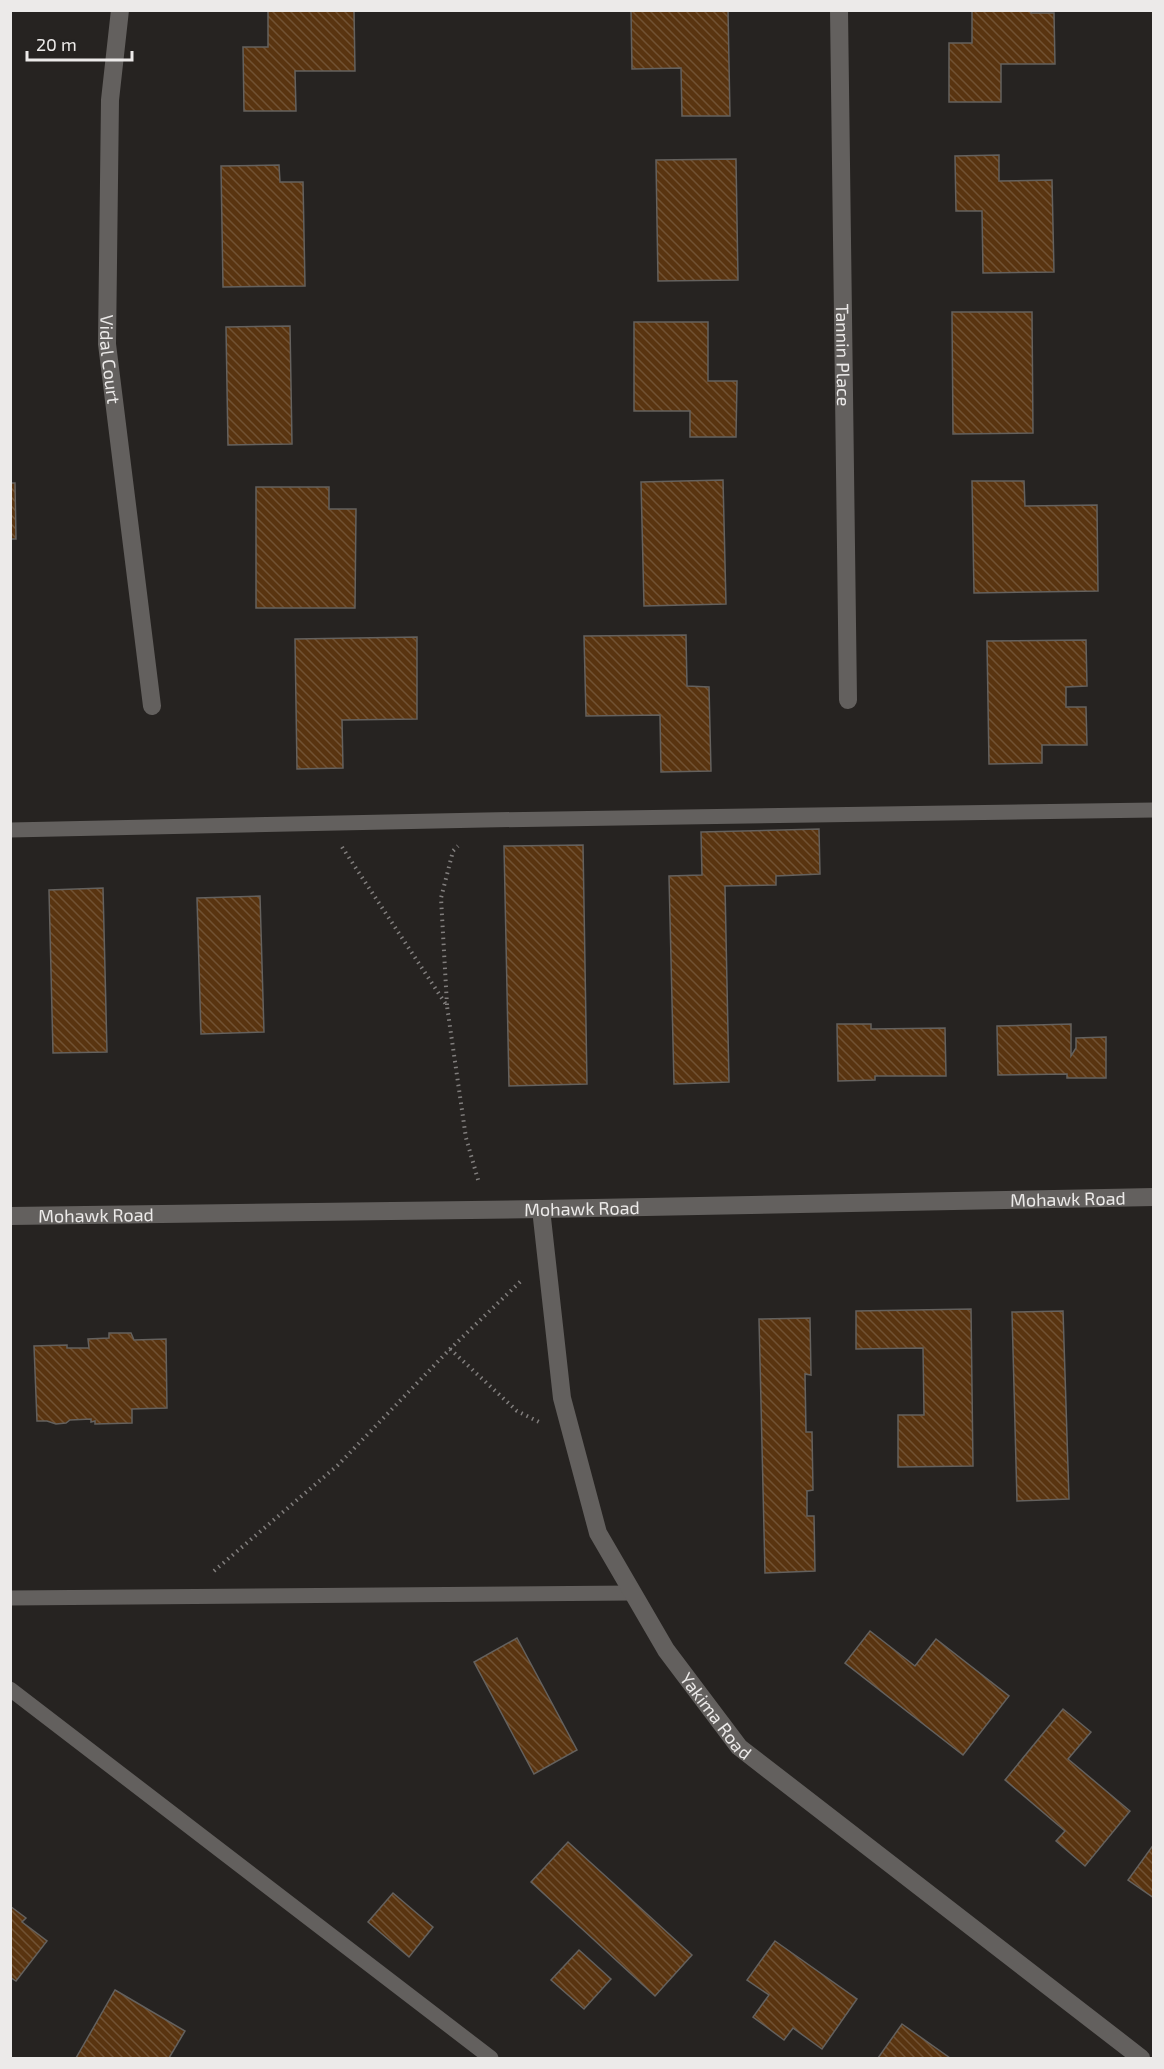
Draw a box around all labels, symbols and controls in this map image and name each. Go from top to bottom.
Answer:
scale bar [27,24,132,62]
text: 20 m [36,33,77,55]
street label: Tannin Place [832,303,855,407]
street label: Vidal Court [96,315,125,405]
street label: Mohawk Road [1010,1187,1126,1211]
street label: Mohawk Road [524,1196,640,1220]
street label: Mohawk Road [38,1203,154,1227]
street label: Yakima Road [676,1668,756,1764]

